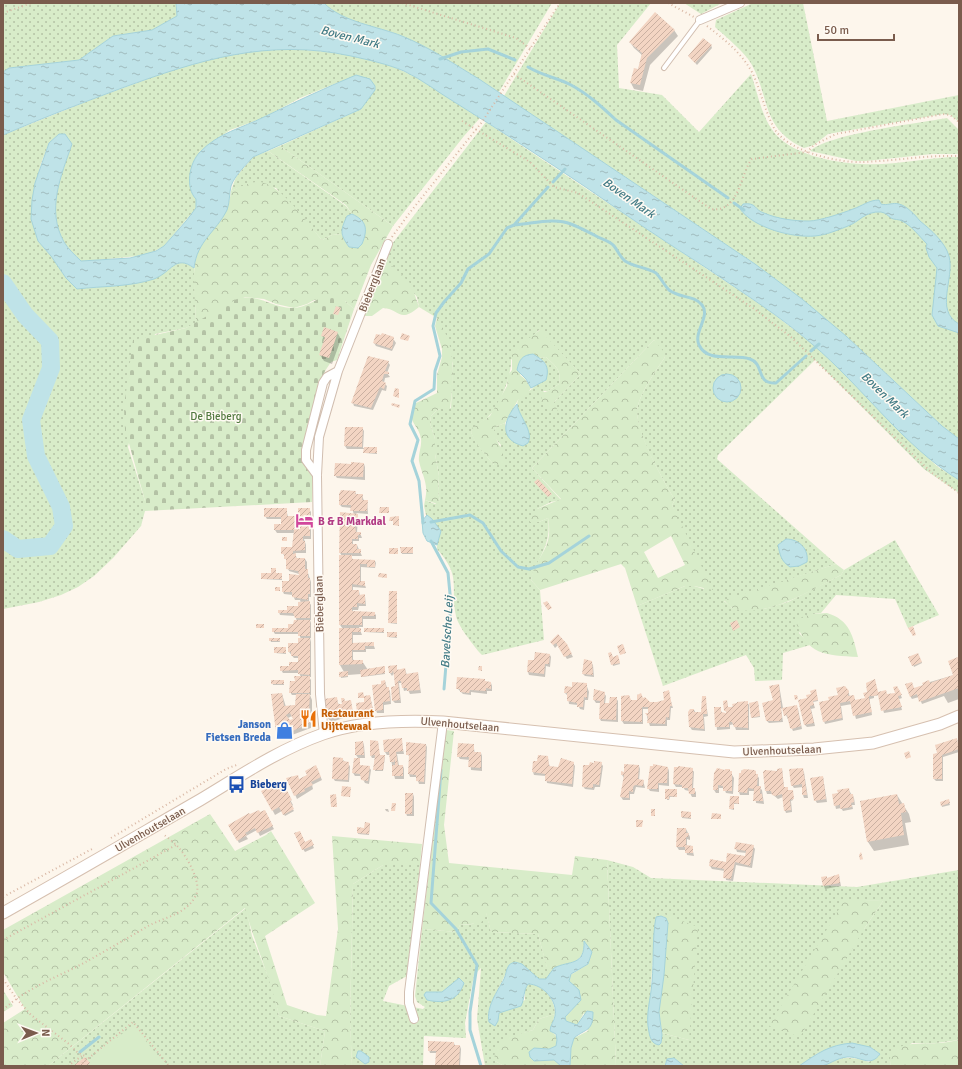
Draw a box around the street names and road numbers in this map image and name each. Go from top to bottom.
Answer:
street label: Bieberglaan [356,256,389,314]
street label: Bieberglaan [313,576,326,632]
street label: Ulvenhoutselaan [420,715,500,734]
street label: Ulvenhoutselaan [742,743,822,758]
street label: Ulvenhoutselaan [113,804,188,855]

